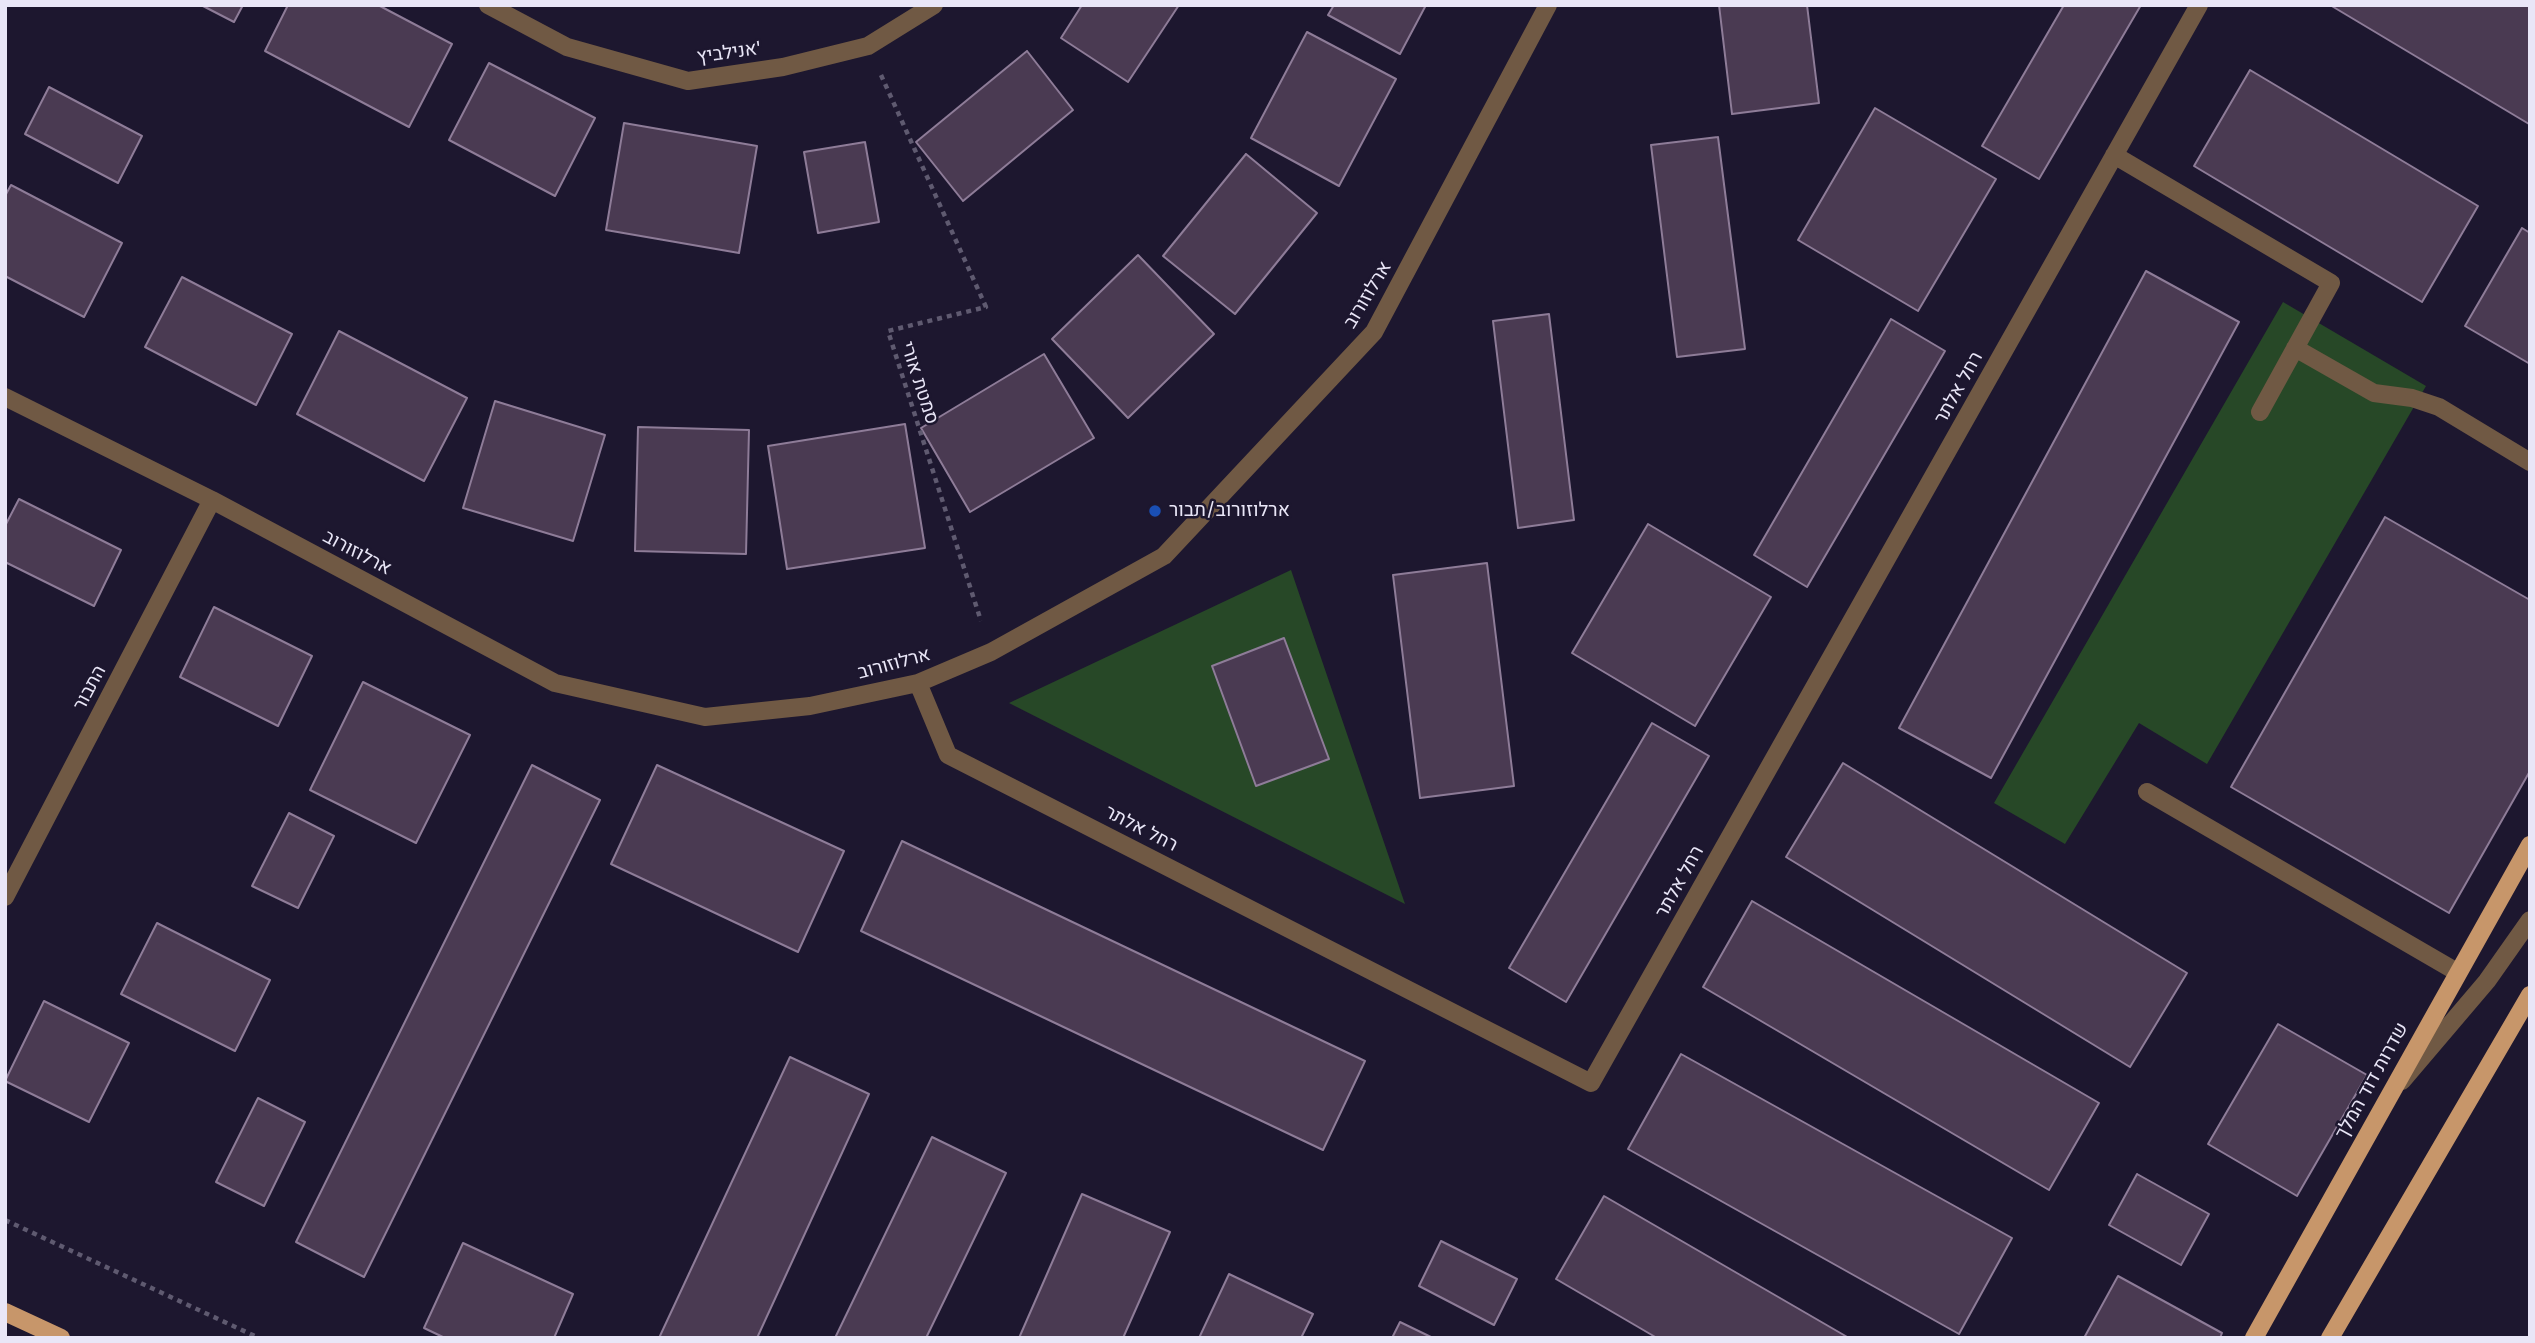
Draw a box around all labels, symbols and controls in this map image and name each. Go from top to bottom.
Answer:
street label: אנילביץ' [695,37,763,69]
street label: ארלוזורוב [1339,257,1397,333]
street label: סמטת אורי [895,339,943,427]
street label: רחל אלתר [1930,348,1988,428]
place label: ארלוזורוב/תבור [1169,500,1290,522]
marker: ארלוזורוב/תבור [1147,503,1163,519]
street label: ארלוזורוב [319,526,395,580]
street label: ארלוזורוב [855,643,933,685]
street label: התבור [69,661,111,715]
street label: רחל אלתר [1101,801,1181,857]
street label: רחל אלתר [1651,842,1709,922]
street label: שדרות דוד המלך [2331,1019,2413,1143]

